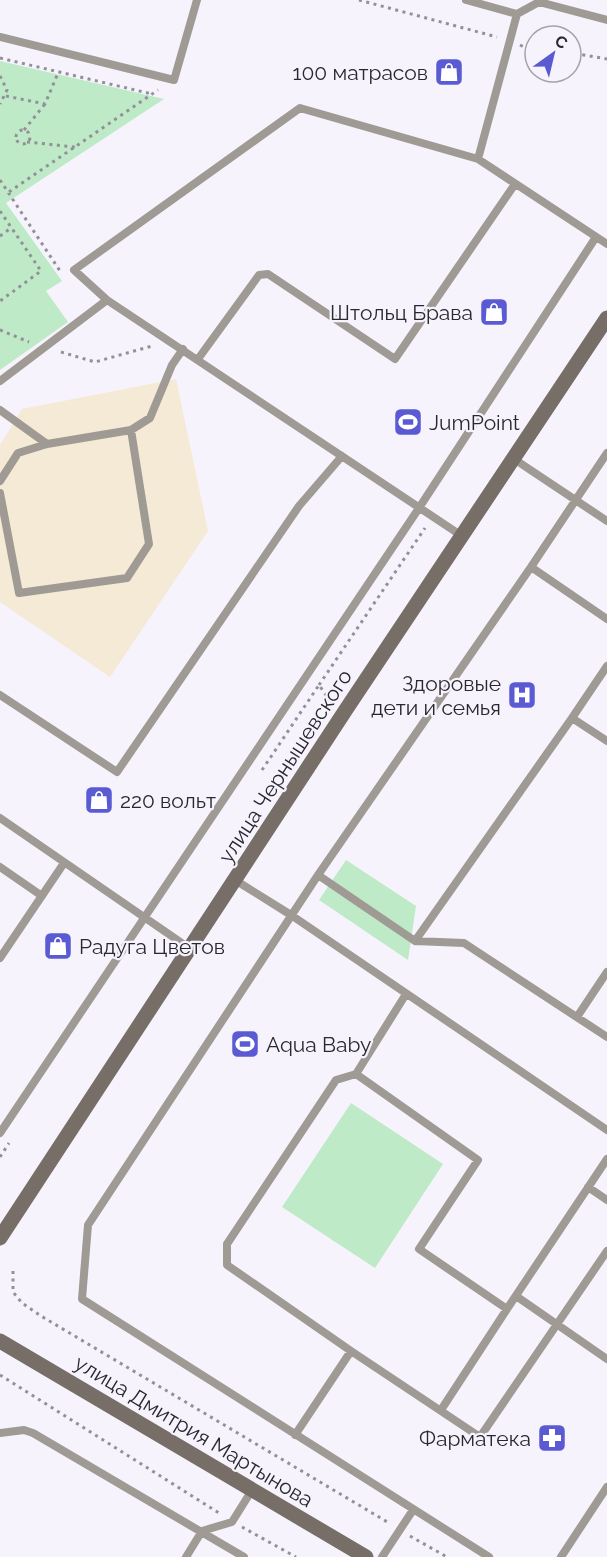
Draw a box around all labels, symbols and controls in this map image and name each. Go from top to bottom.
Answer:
north arrow [523,24,583,84]
text: С [551,31,571,53]
shop icon: 100 матрасов [433,56,465,88]
place label: 100 матрасов [292,60,428,85]
shop icon: Штольц Брава [478,296,510,328]
place label: Штольц Брава [330,300,473,325]
sports icon: JumPoint [392,406,424,438]
place label: JumPoint [429,410,520,435]
street label: улица Чернышевского [213,665,357,867]
place label: Здоровые дети и семья [371,671,501,720]
hospital icon: Здоровые дети и семья [506,679,538,711]
shop icon: 220 вольт [83,784,115,816]
place label: 220 вольт [120,788,216,813]
shop icon: Радуга Цветов [42,930,74,962]
place label: Радуга Цветов [79,934,225,959]
sports icon: Aqua Baby [229,1028,261,1060]
place label: Aqua Baby [266,1032,372,1057]
street label: улица Дмитрия Мартынова [70,1350,318,1512]
pharmacy icon: Фарматека [536,1422,568,1454]
place label: Фарматека [419,1426,531,1451]

